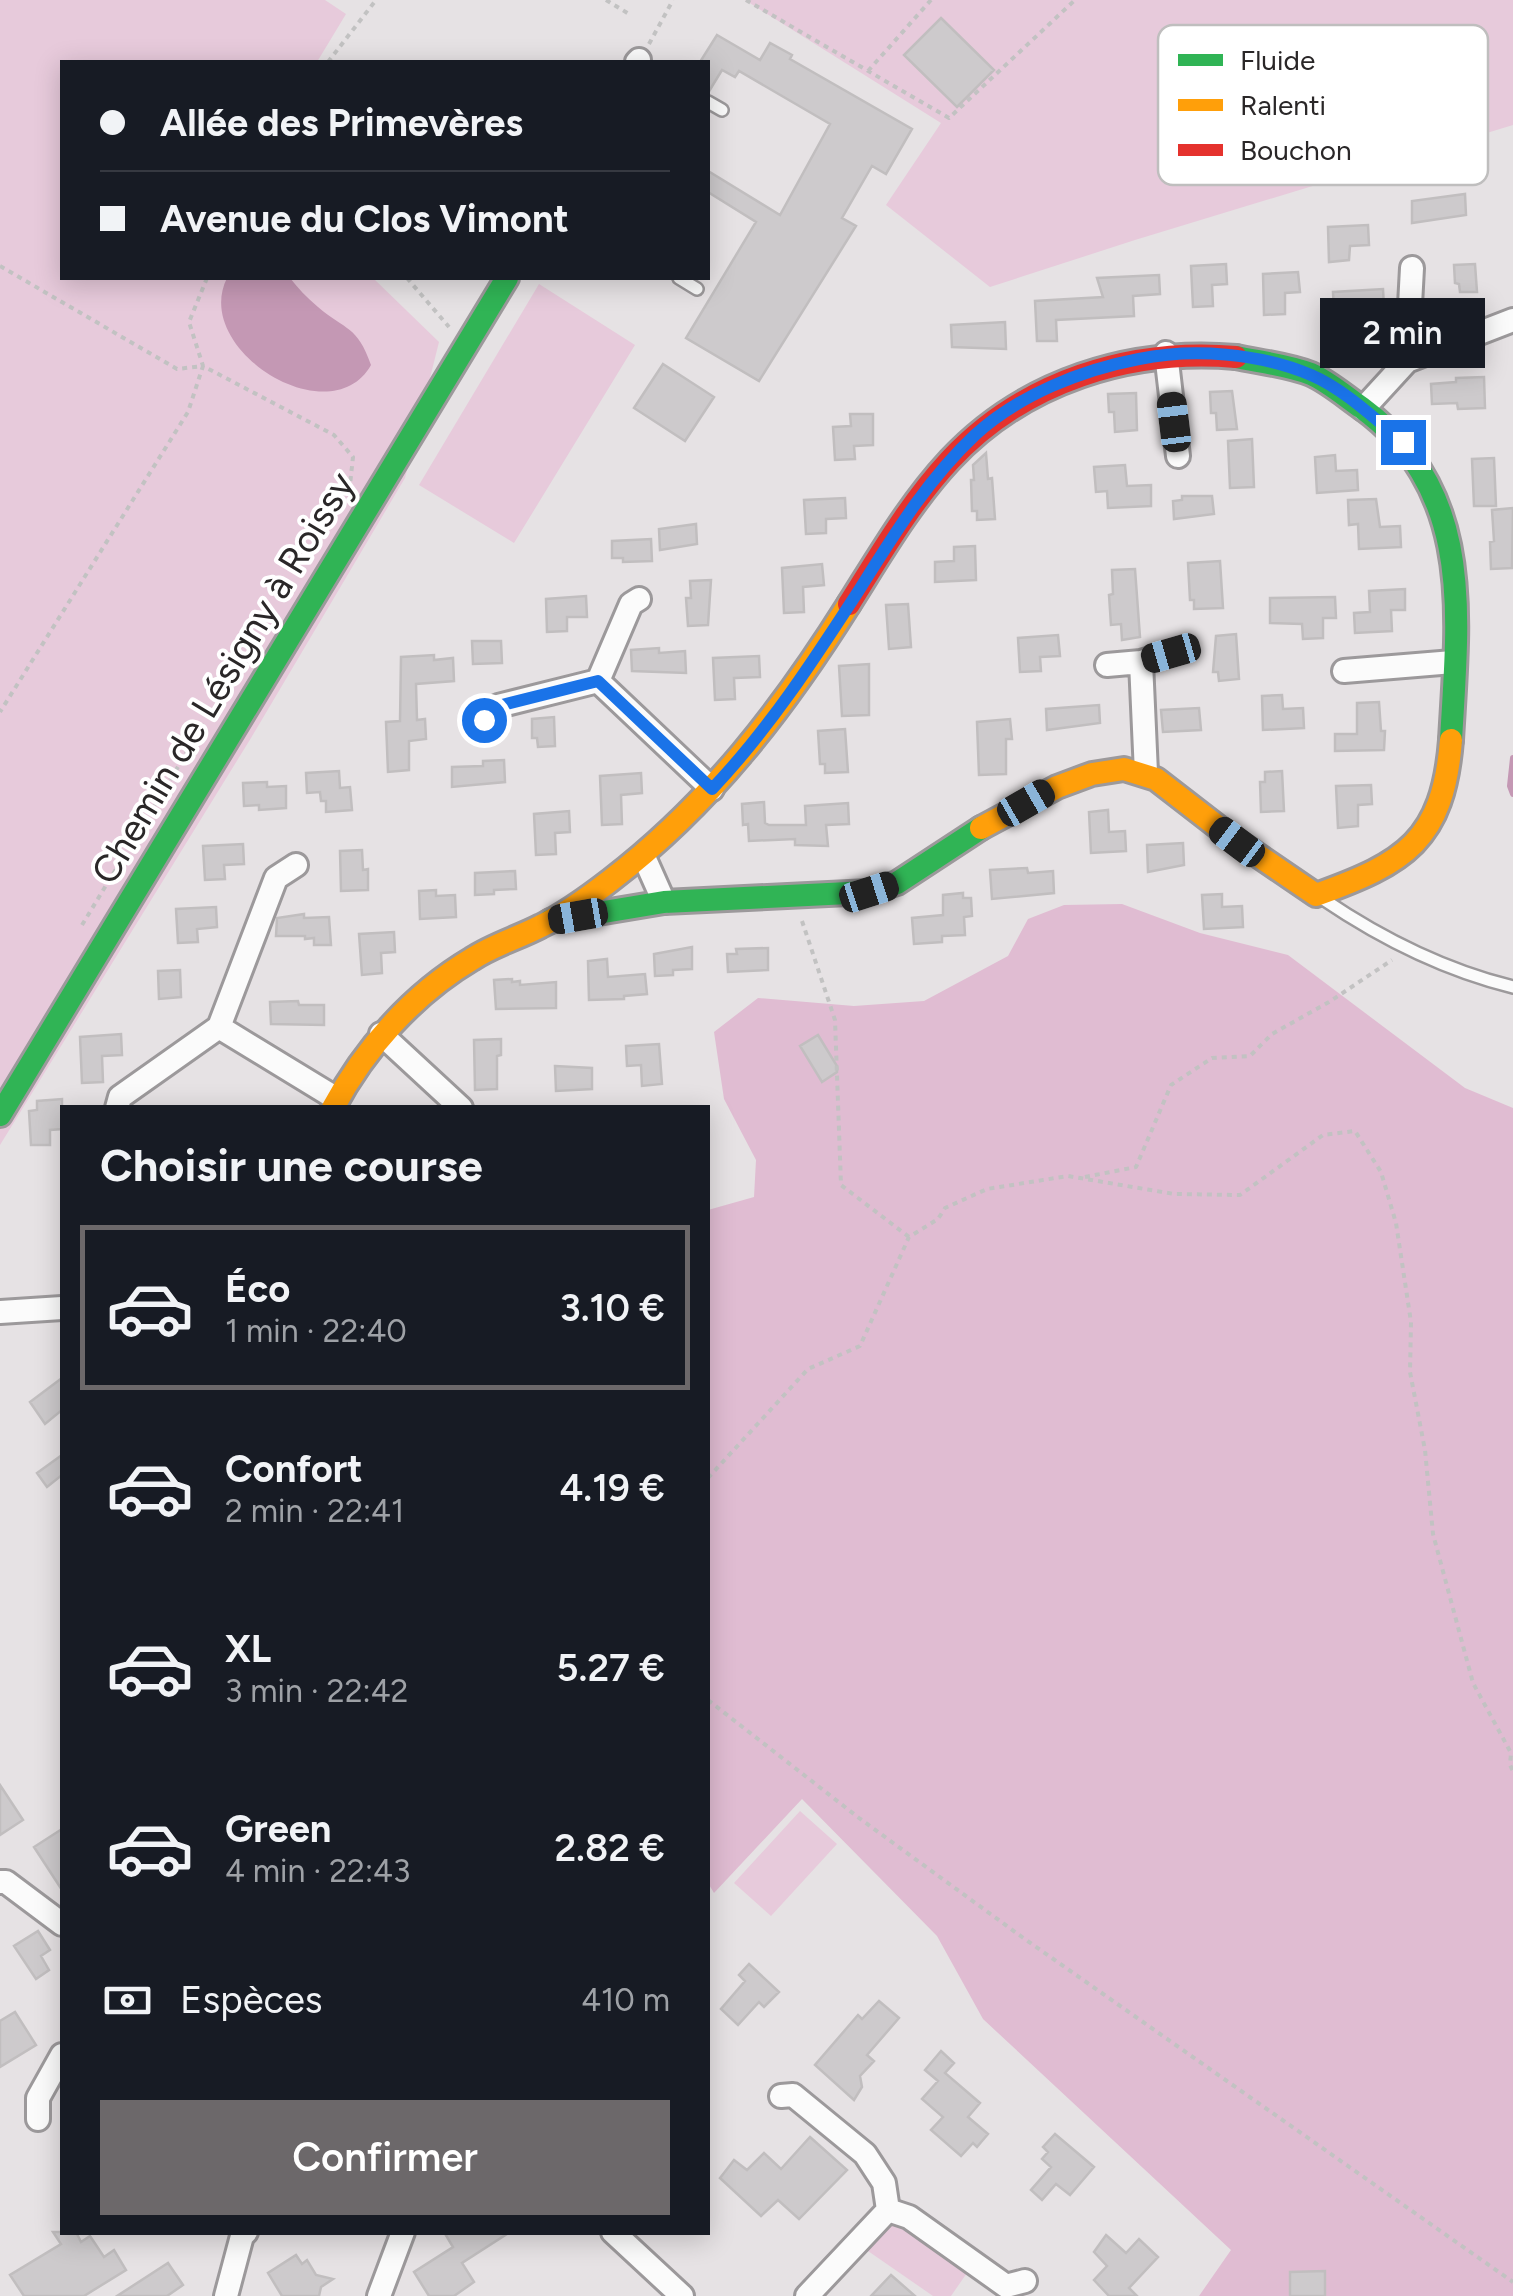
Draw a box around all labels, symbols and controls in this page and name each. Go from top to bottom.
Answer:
legend [1158,25,1488,185]
text: Fluide [1240,43,1315,77]
text: Ralenti [1240,88,1326,122]
text: Allée des Primevères [160,100,523,146]
text: Bouchon [1240,133,1352,167]
text: Avenue du Clos Vimont [160,196,569,242]
callout: 2 min [1320,297,1486,367]
text: 2 min [1363,314,1442,352]
car [1155,390,1193,454]
route end [1381,420,1426,465]
street label: Chemin de Lésigny à Roissy [82,464,364,892]
car [1138,630,1204,676]
route start [462,698,507,743]
car [993,775,1059,831]
car [1204,812,1270,872]
car [836,868,902,916]
car [546,896,610,936]
text: Choisir une course [100,1138,483,1192]
icon: car [105,1263,195,1353]
text: Éco [225,1266,290,1312]
text: 3.10 € [560,1285,665,1331]
text: 1 min · 22:40 [225,1312,407,1350]
icon: car [105,1443,195,1533]
text: Confort [225,1446,362,1492]
text: 4.19 € [560,1465,665,1511]
text: 2 min · 22:41 [225,1492,404,1530]
icon: car [105,1623,195,1713]
text: XL [225,1626,271,1672]
text: 5.27 € [557,1645,665,1691]
text: 3 min · 22:42 [225,1672,408,1710]
icon: car [105,1803,195,1893]
text: Green [225,1806,331,1852]
text: 2.82 € [554,1825,665,1871]
text: 4 min · 22:43 [225,1852,410,1890]
icon: cash [100,1973,155,2028]
text: Espèces [180,1977,322,2023]
text: 410 m [581,1981,670,2019]
button: Confirmer [100,2100,670,2215]

